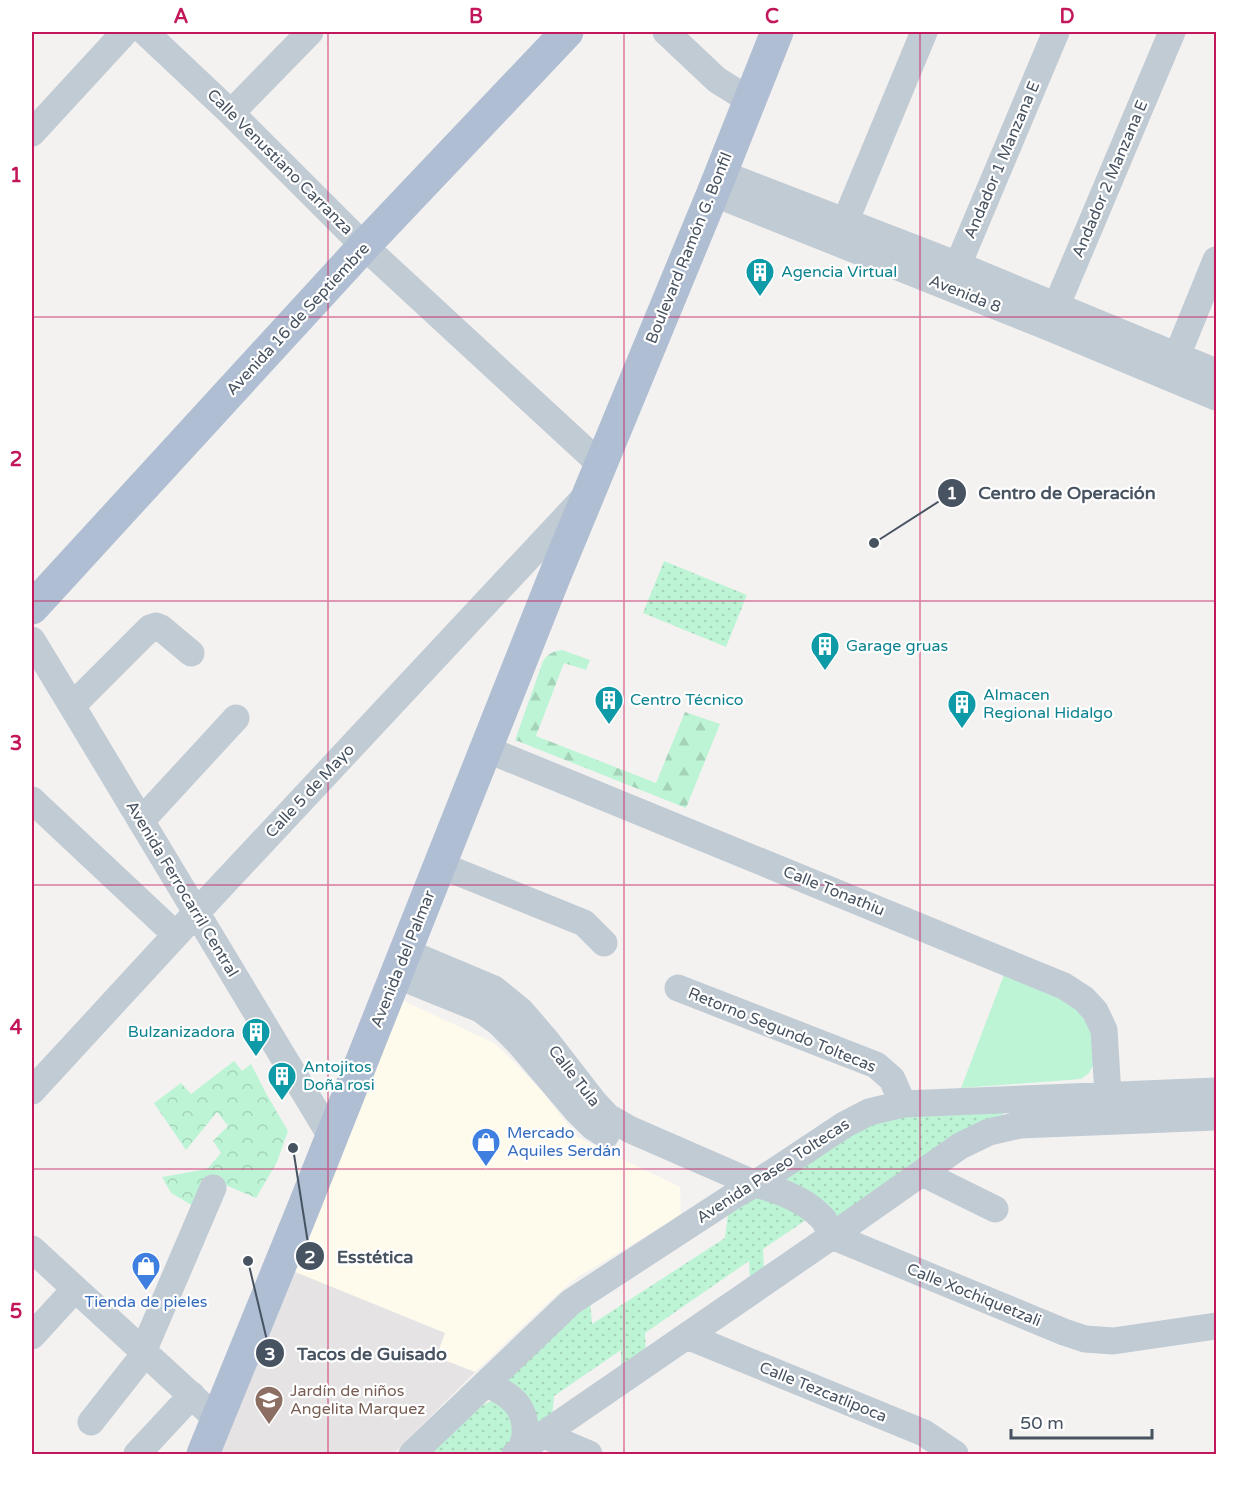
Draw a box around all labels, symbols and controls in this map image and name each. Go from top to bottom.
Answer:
text: A [174,5,189,29]
text: B [469,5,483,29]
text: C [765,5,779,29]
text: D [1059,5,1075,29]
street label: Andador 1 Manzana E [960,78,1044,242]
street label: Calle Venustiano Carranza [203,85,357,239]
street label: Andador 2 Manzana E [1068,97,1152,261]
street label: Boulevard Ramón G. Bonfil [641,149,737,347]
text: 1 [10,164,22,188]
street label: Avenida 16 de Septiembre [222,239,374,399]
building icon: Agencia Virtual [744,256,776,298]
place label: Agencia Virtual [781,262,897,282]
street label: Avenida 8 [926,271,1004,317]
text: 2 [10,448,22,472]
callout: Centro de Operación [937,475,1168,511]
text: 1 [946,482,958,504]
text: Centro de Operación [978,482,1156,504]
building icon: Garage gruas [809,630,841,672]
place label: Garage gruas [846,636,948,656]
building icon: Centro Técnico [593,684,625,726]
place label: Almacen Regional Hidalgo [983,685,1113,723]
building icon: Almacen Regional Hidalgo [946,688,978,730]
place label: Centro Técnico [630,690,744,710]
text: 3 [10,732,22,756]
street label: Calle 5 de Mayo [261,740,359,842]
street label: Avenida Ferrocarril Central [121,797,243,981]
street label: Calle Tonathiu [780,862,888,920]
street label: Avenida del Palmar [366,887,440,1031]
street label: Retorno Segundo Toltecas [685,983,879,1077]
text: 4 [10,1016,23,1040]
building icon: Bulzanizadora [240,1016,272,1058]
place label: Bulzanizadora [128,1022,235,1042]
street label: Calle Tula [544,1041,604,1111]
place label: Antojitos Doña rosi [303,1057,375,1095]
building icon: Antojitos Doña rosi [266,1060,298,1102]
street label: Avenida Paseo Toltecas [693,1114,853,1228]
place label: Mercado Aquiles Serdán [507,1123,621,1161]
shop icon: Mercado Aquiles Serdán [470,1126,502,1168]
callout: Esstética [295,1238,425,1274]
text: 2 [304,1246,316,1268]
text: Esstética [337,1246,413,1268]
shop icon: Tienda de pieles [130,1250,162,1292]
street label: Calle Xochiquetzali [904,1259,1044,1331]
place label: Tienda de pieles [85,1292,207,1312]
text: 5 [10,1300,22,1324]
callout: Tacos de Guisado [255,1335,458,1371]
text: 3 [264,1343,276,1365]
text: Tacos de Guisado [296,1343,447,1365]
street label: Calle Tezcatlipoca [756,1357,890,1427]
place label: Jardín de niños Angelita Marquez [290,1381,425,1419]
school or university icon: Jardín de niños Angelita Marquez [253,1384,285,1426]
scale bar [1011,1402,1152,1440]
text: 50 m [1020,1412,1064,1434]

